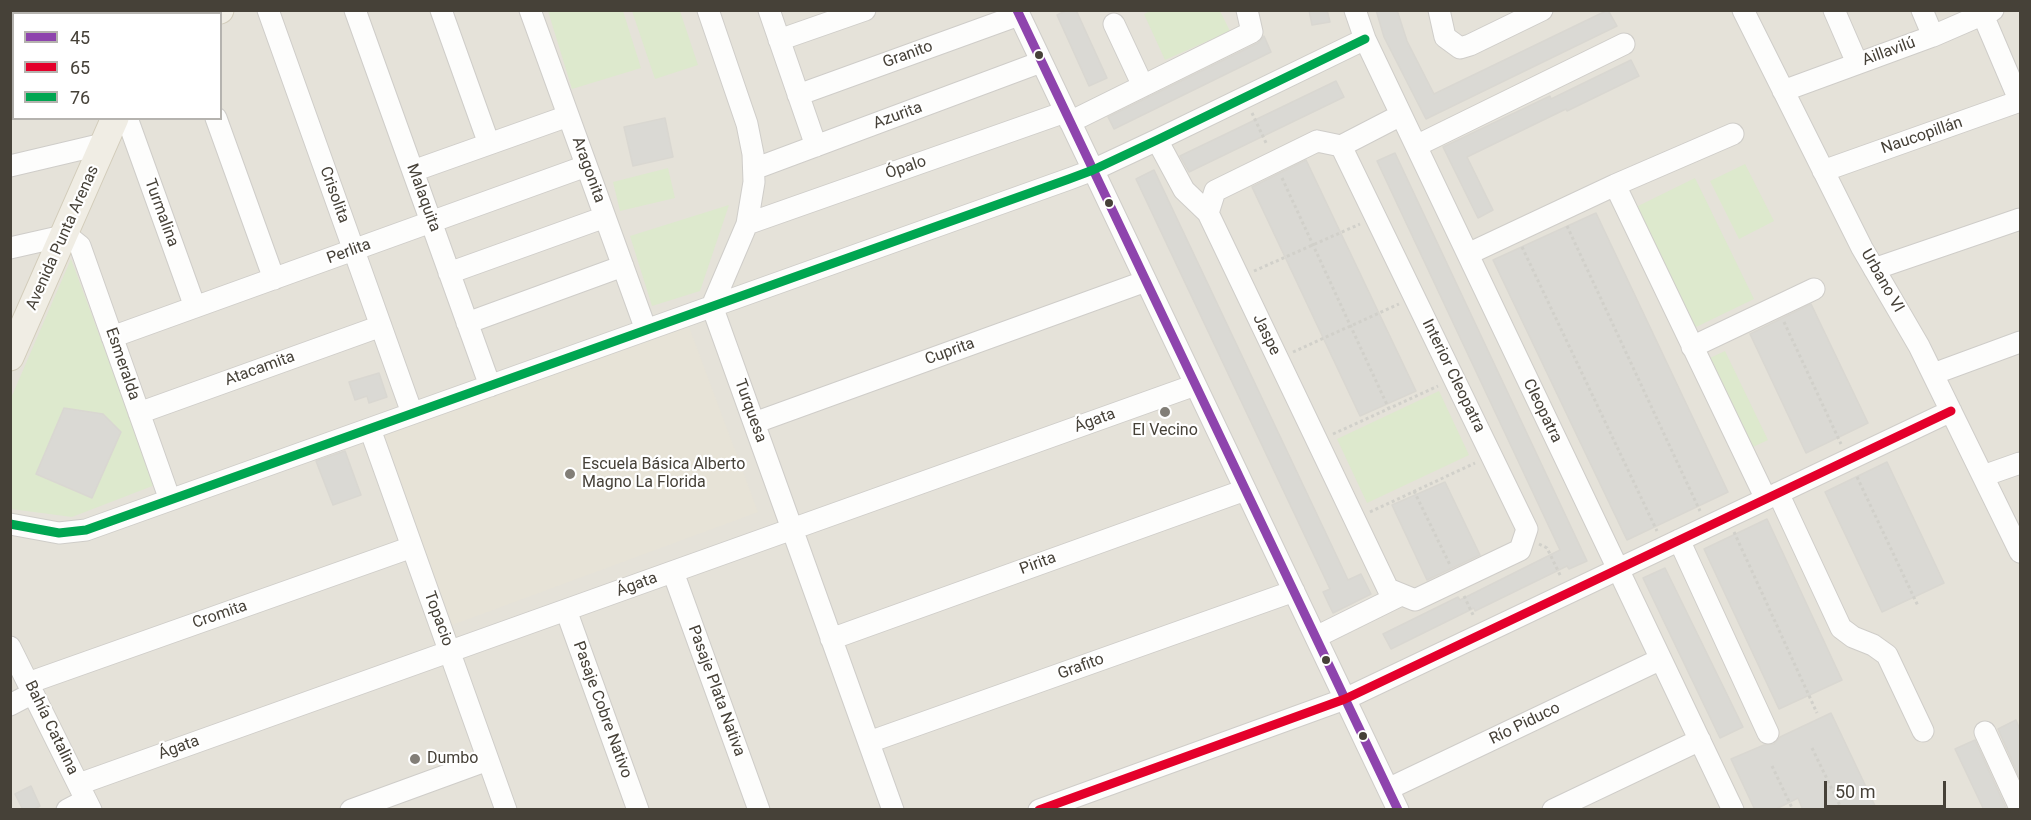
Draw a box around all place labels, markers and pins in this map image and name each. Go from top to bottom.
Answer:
unlabelled marker [1033,49,1045,61]
unlabelled marker [1103,197,1115,209]
marker: El Vecino [1158,405,1172,419]
place label: El Vecino [1132,421,1198,441]
place label: Escuela Básica Alberto Magno La Florida [582,455,745,493]
marker: Escuela Básica Alberto Magno La Florida [563,467,577,481]
unlabelled marker [1320,654,1332,666]
unlabelled marker [1357,730,1369,742]
place label: Dumbo [427,749,478,769]
marker: Dumbo [408,752,422,766]

